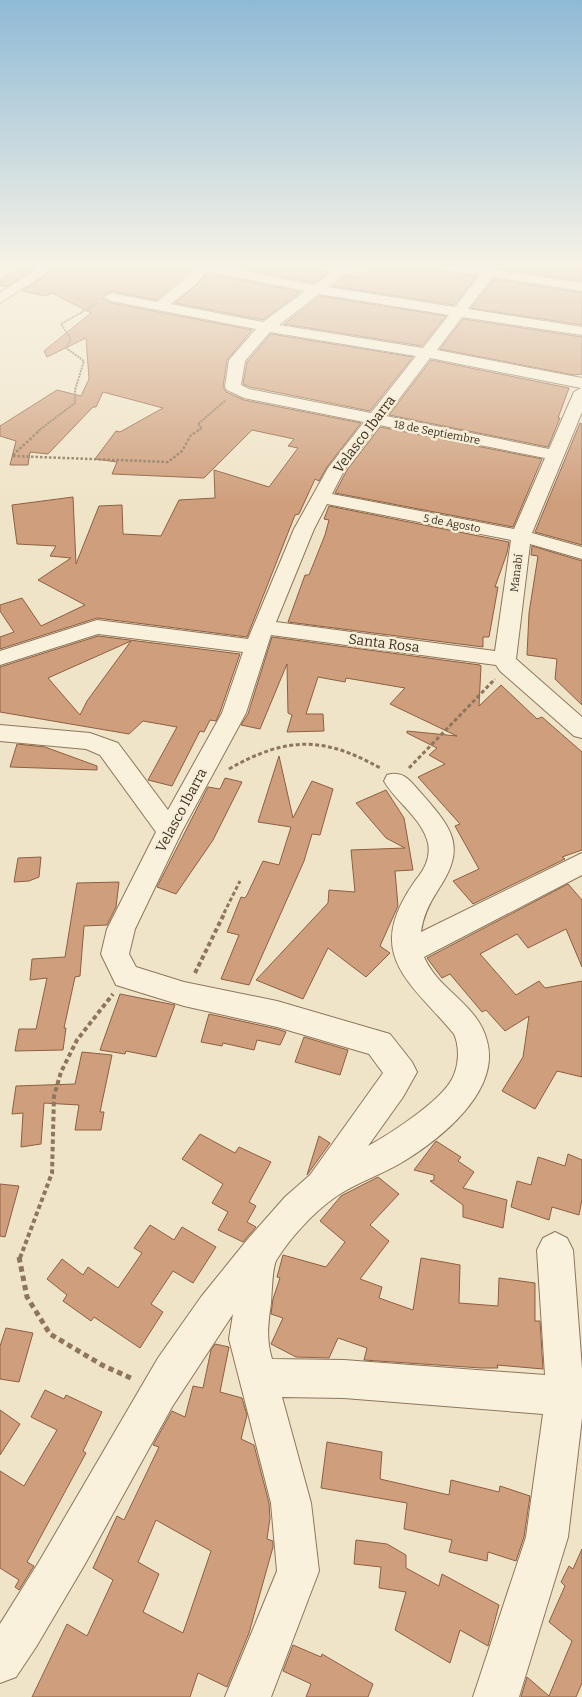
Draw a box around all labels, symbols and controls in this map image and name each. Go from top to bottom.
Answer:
street label: Velasco Ibarra [330,392,399,476]
street label: 18 de Septiembre [393,418,481,447]
street label: 5 de Agosto [422,512,482,535]
street label: Manabí [508,553,525,593]
street label: Santa Rosa [348,631,421,656]
street label: Velasco Ibarra [152,765,211,855]

